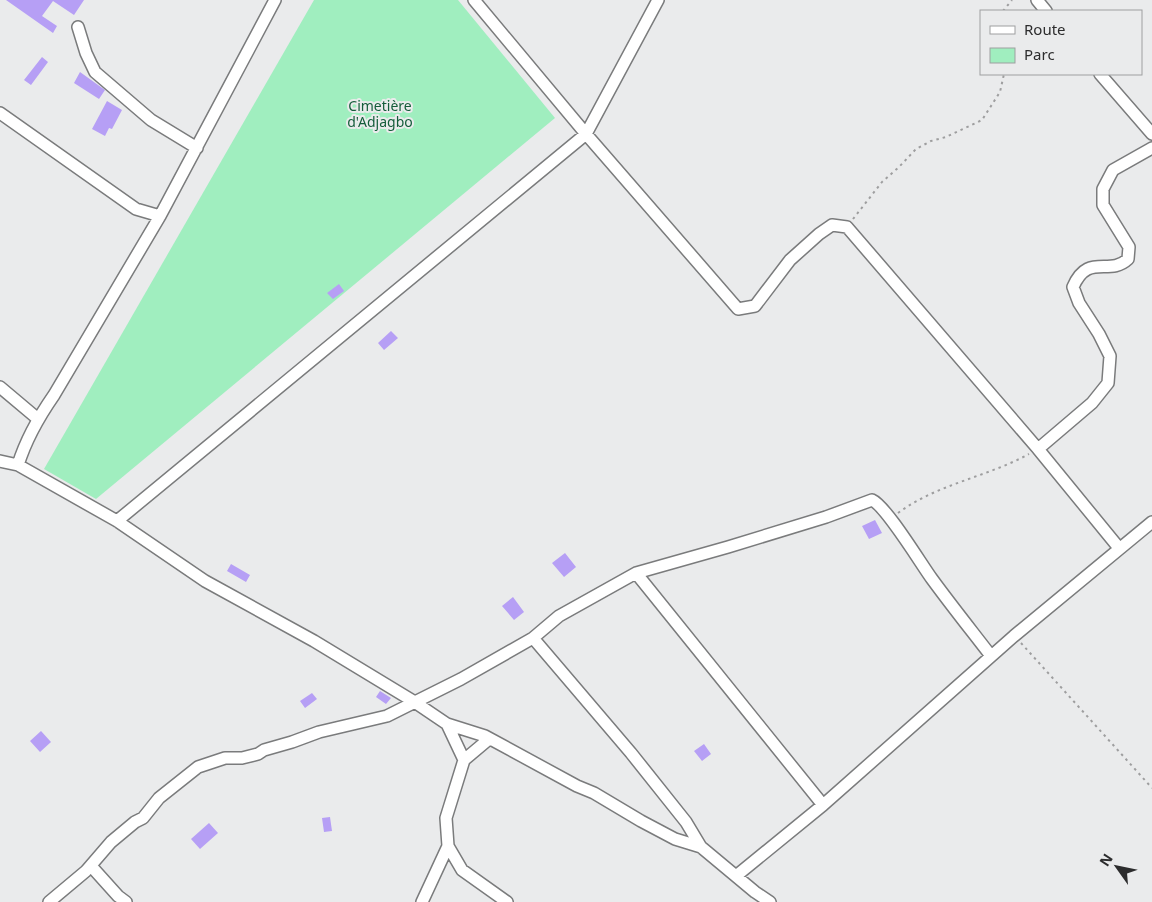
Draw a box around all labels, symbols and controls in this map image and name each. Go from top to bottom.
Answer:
legend [980,10,1142,75]
text: Route [1024,19,1066,39]
text: Parc [1024,44,1055,64]
park label: Cimetière d'Adjagbo [347,96,413,131]
north arrow [1092,842,1142,892]
text: N [1095,850,1117,870]

